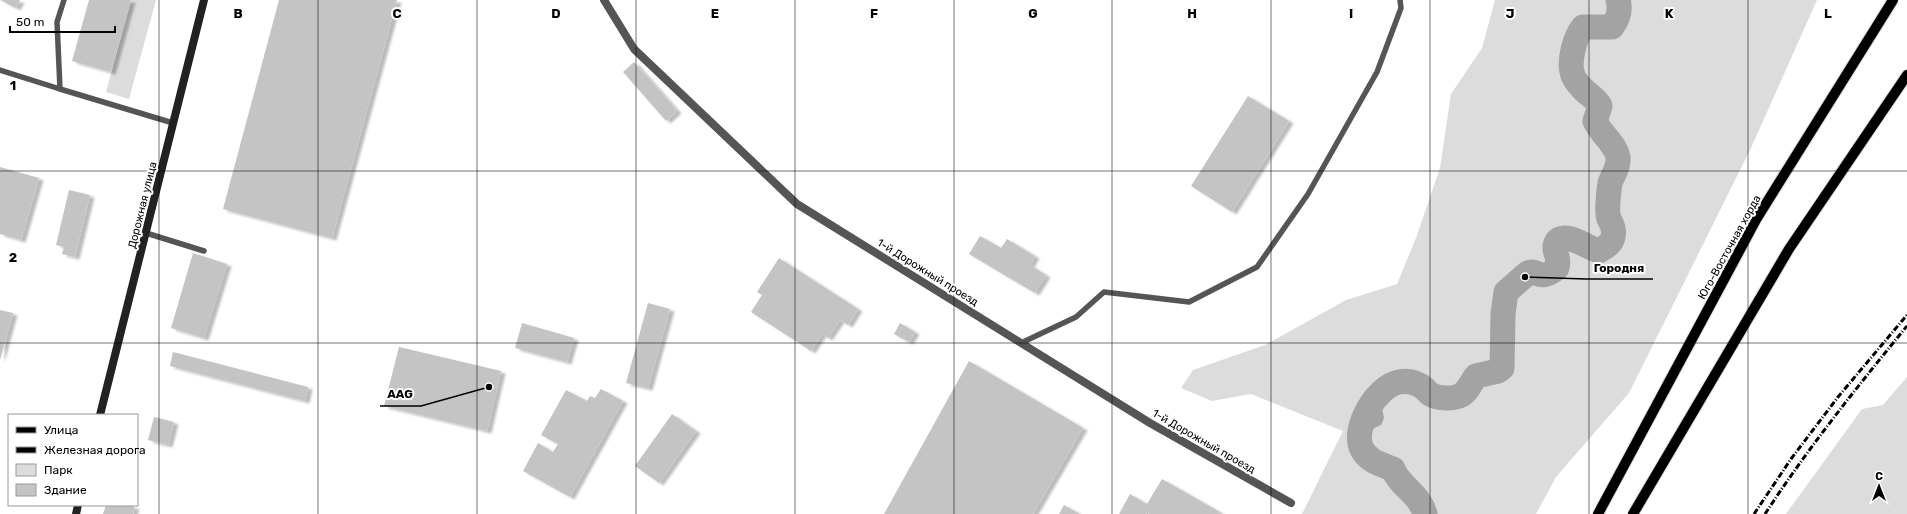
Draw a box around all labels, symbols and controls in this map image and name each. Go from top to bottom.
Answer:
text: B [233,6,243,21]
text: C [392,6,402,21]
text: D [551,6,561,21]
text: E [711,6,719,21]
text: F [870,6,878,21]
text: G [1028,6,1038,21]
text: H [1187,6,1197,21]
text: I [1349,6,1353,21]
text: J [1506,6,1514,21]
text: K [1665,6,1674,21]
text: L [1824,6,1832,21]
scale bar [10,8,115,34]
text: 50 m [16,15,44,29]
text: 1 [10,78,16,93]
street label: Дорожная улица [125,160,160,250]
street label: Юго-Восточная хорда [1695,193,1764,302]
street label: 1-й Дорожный проезд [875,236,981,309]
text: 2 [9,250,17,265]
callout: Городня [1586,255,1653,279]
text: Городня [1594,261,1644,275]
callout: AAG [380,382,421,406]
text: AAG [387,387,413,401]
street label: 1-й Дорожный проезд [1150,407,1258,476]
legend [8,414,138,506]
text: Улица [44,423,78,437]
text: Железная дорога [44,443,146,457]
text: Парк [44,463,73,477]
north arrow [1859,466,1899,506]
text: С [1875,470,1883,483]
text: Здание [44,483,87,497]

